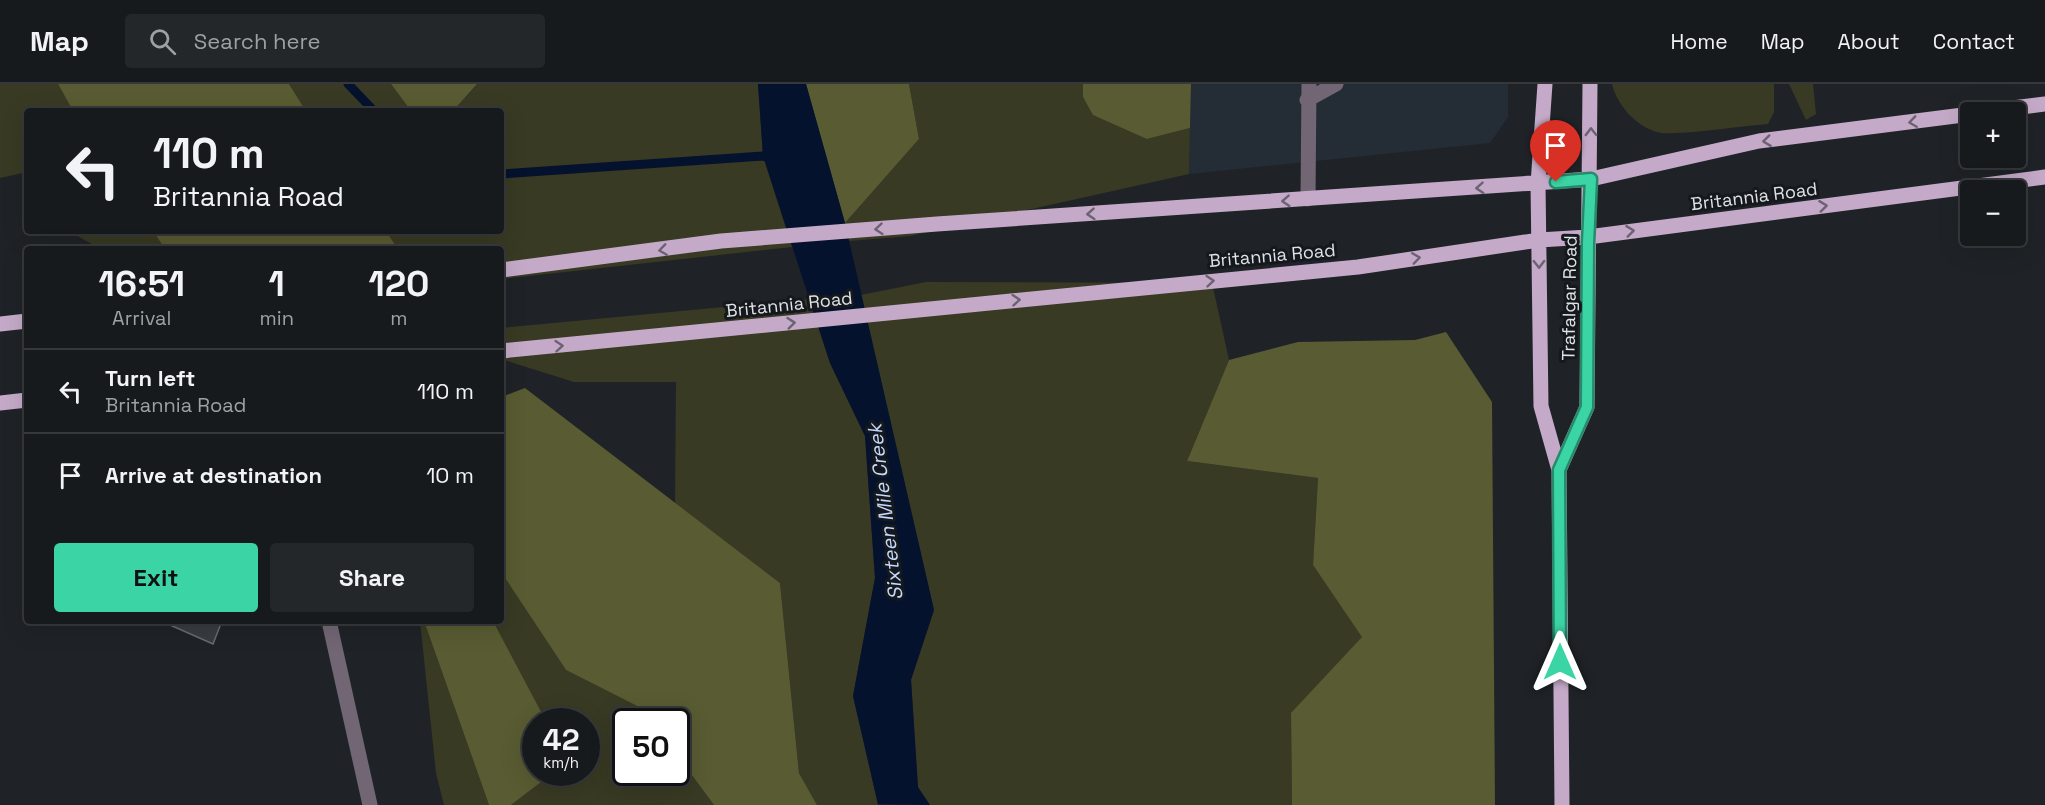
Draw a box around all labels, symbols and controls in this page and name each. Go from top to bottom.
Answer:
search box [125,14,545,68]
text: Map [30,23,89,59]
icon: search [146,25,179,58]
text: Search here [194,27,321,55]
text: Home [1670,28,1728,55]
text: Map [1761,28,1805,55]
text: About [1838,28,1900,55]
text: Contact [1933,28,2015,55]
map controls [1960,102,2026,246]
button: + [1960,102,2026,168]
one-way arrow [1908,115,1918,127]
pin [1530,120,1581,182]
text: 110 m [153,127,265,180]
one-way arrow [1585,127,1597,136]
icon: arrive [1539,129,1572,162]
icon: left [54,132,132,210]
one-way arrow [1762,134,1771,146]
street label: Britannia Road [1689,177,1819,215]
text: Britannia Road [153,179,344,214]
button: − [1960,180,2026,246]
one-way arrow [1476,181,1485,194]
one-way arrow [1281,194,1290,207]
one-way arrow [1819,201,1828,213]
one-way arrow [1086,207,1095,220]
one-way arrow [874,222,883,235]
one-way arrow [1625,226,1634,238]
street label: Trafalgar Road [1556,235,1582,361]
street label: Britannia Road [1208,238,1336,272]
one-way arrow [659,243,668,255]
one-way arrow [1411,253,1420,265]
one-way arrow [1533,259,1546,268]
text: 16:51 [99,261,185,307]
text: 1 [269,261,285,307]
text: 120 [368,261,429,307]
one-way arrow [1206,275,1215,288]
street label: Britannia Road [724,286,854,322]
one-way arrow [1012,294,1021,307]
text: Arrival [112,305,172,331]
text: min [260,305,294,331]
text: m [390,305,408,331]
one-way arrow [786,317,795,330]
one-way arrow [555,340,564,353]
text: Turn left [105,364,195,392]
icon: left [54,375,87,408]
text: 110 m [417,377,474,405]
text: Britannia Road [105,392,246,418]
water label: Sixteen Mile Creek [861,420,909,602]
icon: arrive [54,459,87,492]
text: Arrive at destination [105,461,322,489]
text: 10 m [426,461,474,489]
button: Exit [54,543,258,612]
button: Share [270,543,474,612]
position arrow [1528,630,1592,694]
speed limit sign: 50 [612,708,690,786]
text: 42 [543,720,579,759]
text: km/h [543,753,579,772]

